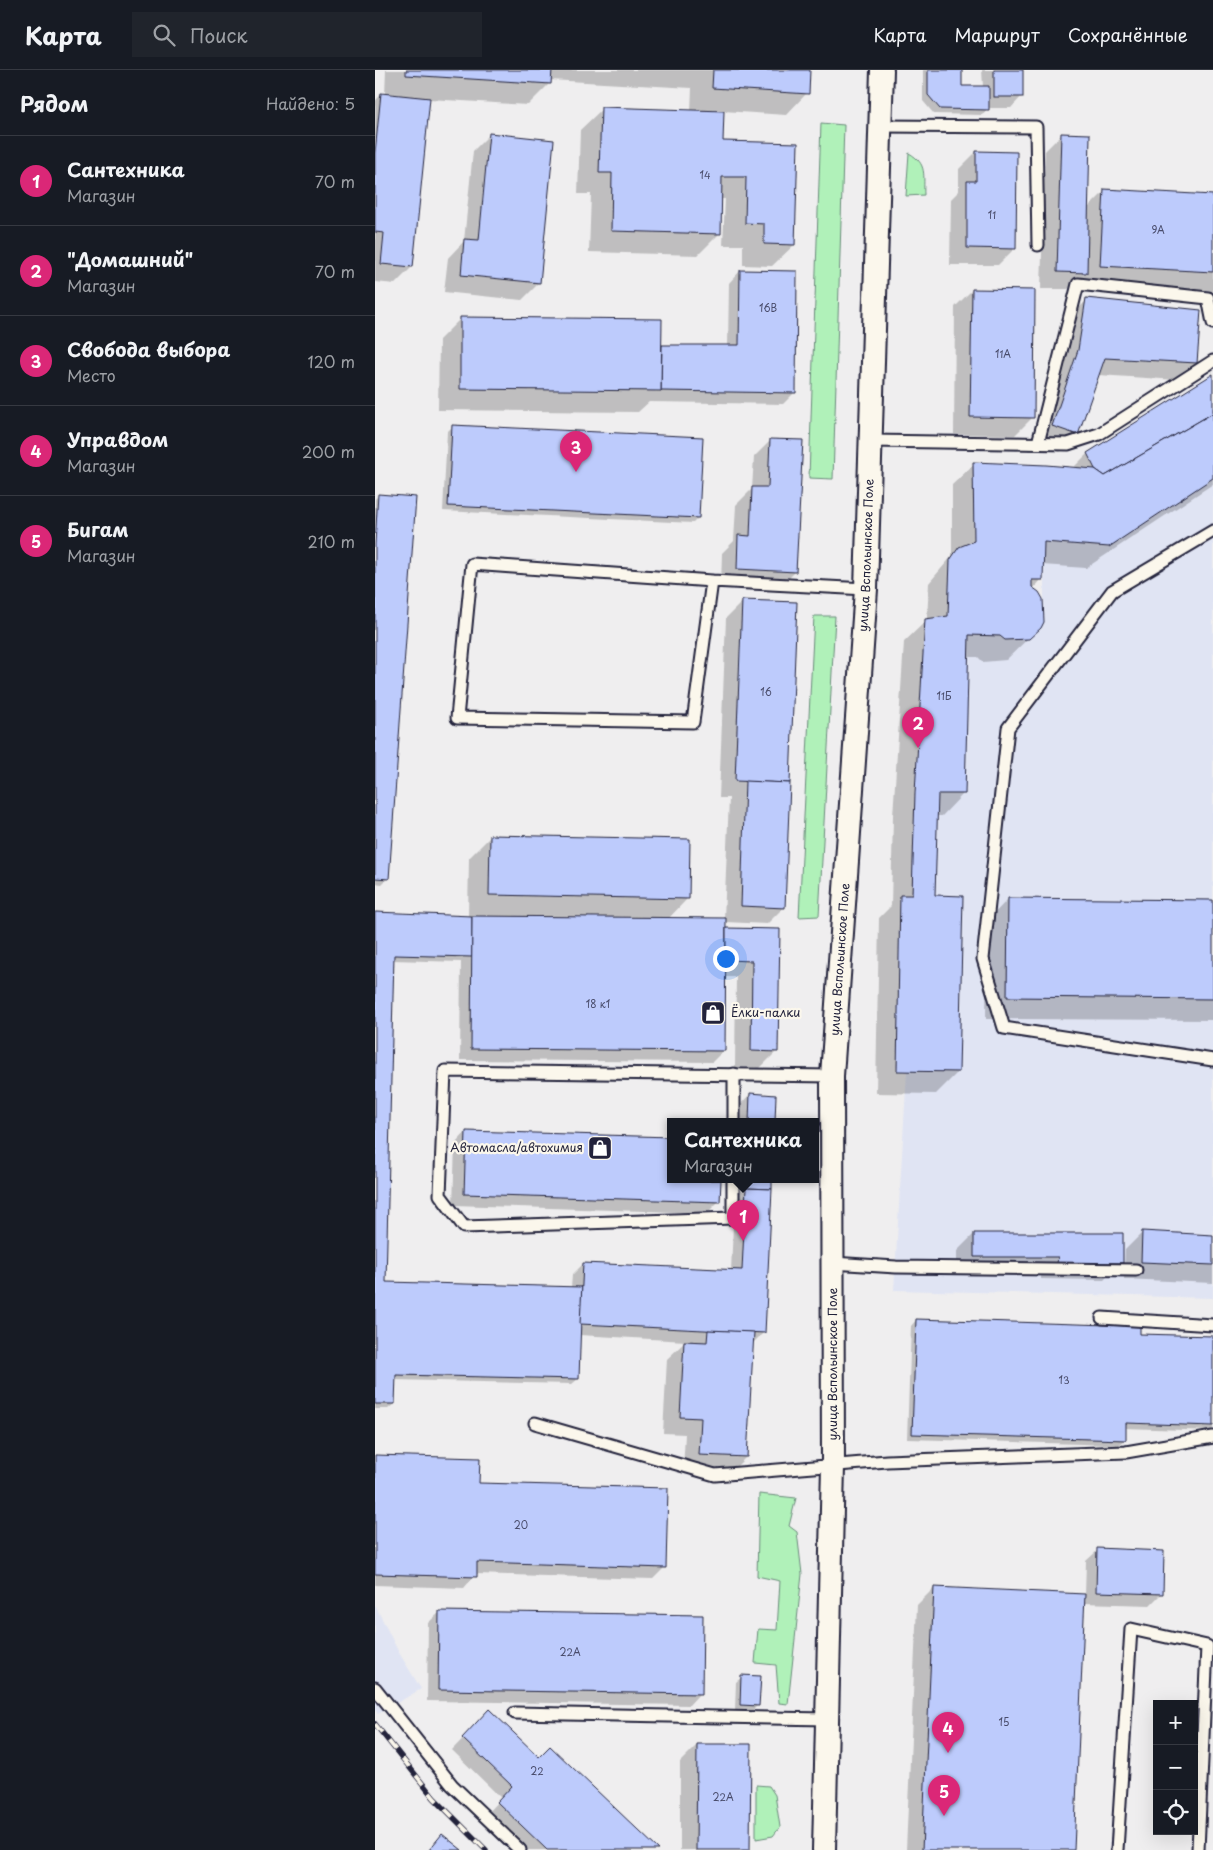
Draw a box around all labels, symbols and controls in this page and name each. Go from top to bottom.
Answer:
search box [132,12,482,57]
text: Карта [25,17,102,53]
icon: search [150,21,178,49]
text: Поиск [190,21,248,49]
text: Карта [874,21,926,48]
text: Маршрут [954,21,1040,48]
text: Сохранённые [1068,21,1188,48]
text: Рядом [20,87,88,119]
text: Найдено: 5 [266,91,355,115]
text: Сантехника [67,155,185,183]
house number: 14 [699,167,711,182]
text: 1 [32,169,40,193]
text: 70 m [315,169,355,193]
text: Магазин [67,183,136,207]
house number: 11 [988,207,996,222]
house number: 9А [1151,222,1165,237]
text: "Домашний" [67,245,193,273]
text: 2 [30,259,42,283]
text: 70 m [315,259,355,283]
text: Магазин [67,273,136,297]
house number: 16В [759,300,777,315]
text: Свобода выбора [67,335,230,363]
house number: 11А [995,346,1011,361]
text: 3 [31,349,41,373]
text: 120 m [308,349,355,373]
text: Место [67,363,116,387]
text: Управдом [67,425,168,453]
pin: 3 [560,431,592,472]
text: 4 [31,439,41,463]
text: 200 m [302,439,355,463]
text: Магазин [67,453,136,477]
street label: улица Вспольинское Поле [853,478,877,632]
text: Бигам [67,515,129,543]
text: 5 [31,529,41,553]
text: 210 m [307,529,355,553]
text: Магазин [67,543,136,567]
house number: 16 [760,684,772,699]
house number: 11Б [937,688,952,703]
pin: 2 [902,707,934,748]
street label: улица Вспольинское Поле [825,882,853,1036]
your location [713,946,739,972]
house number: 18 к1 [586,996,610,1011]
shop icon: Ёлки-палки [700,1000,726,1026]
place label: Ёлки-палки [731,1003,800,1021]
popup [667,1118,819,1183]
text: Сантехника [684,1125,802,1153]
shop icon: Автомасла/автохимия [587,1135,613,1161]
place label: Автомасла/автохимия [450,1138,583,1156]
text: Магазин [684,1153,753,1177]
pin: 1 [727,1200,759,1241]
street label: улица Вспольинское Поле [823,1287,841,1440]
house number: 13 [1058,1372,1070,1387]
house number: 20 [514,1517,528,1532]
house number: 22А [559,1644,581,1659]
map controls [1153,1700,1198,1835]
button: + [1153,1700,1198,1745]
pin: 4 [932,1712,964,1753]
house number: 15 [999,1714,1009,1729]
button: − [1153,1745,1198,1790]
house number: 22 [530,1763,544,1778]
pin: 5 [928,1775,960,1816]
house number: 22А [712,1789,734,1804]
button: locate [1153,1790,1198,1835]

